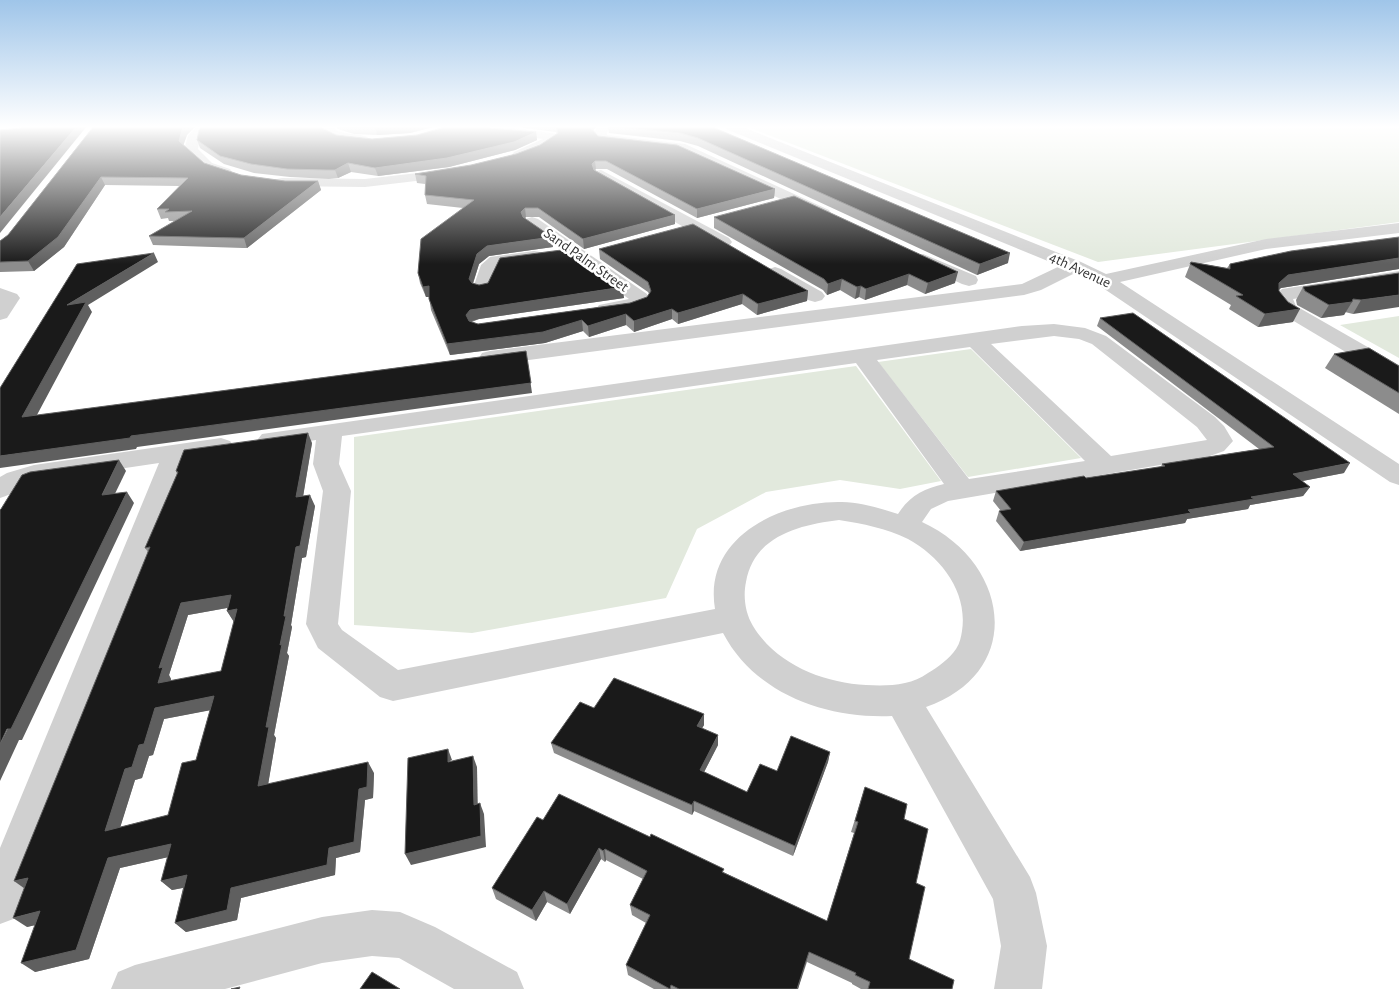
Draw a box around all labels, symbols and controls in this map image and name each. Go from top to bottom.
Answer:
street label: Sand Palm Street [541,225,631,295]
street label: 4th Avenue [1047,249,1113,291]

